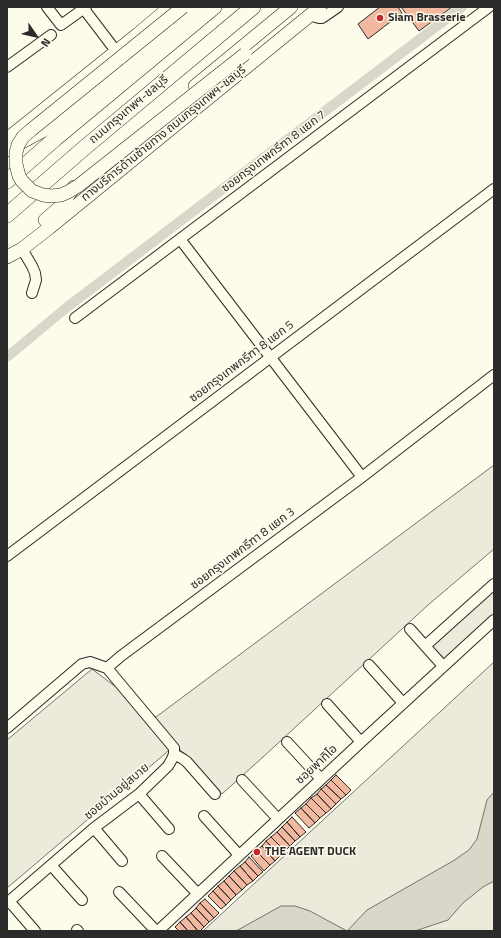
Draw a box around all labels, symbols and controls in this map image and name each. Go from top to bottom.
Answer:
place label: Siam Brasserie [388,11,465,25]
marker: Siam Brasserie [375,13,385,23]
north arrow [16,16,56,56]
text: N [37,35,55,50]
street label: ทางบริการด้านซ้ายทาง ถนนกรุงเทพฯ-ชลบุรี [79,63,249,205]
street label: ถนนกรุงเทพฯ-ชลบุรี [87,73,171,147]
street label: ซอยกรุงเทพกรีฑา 8 แยก 7 [219,108,329,196]
street label: ซอยกรุงเทพกรีฑา 8 แยก 5 [187,318,297,406]
street label: ซอยกรุงเทพกรีฑา 8 แยก 3 [188,505,298,593]
street label: ซอยพาทิโอ [293,742,341,788]
street label: ซอยบ้านอยู่สบาย [82,761,152,823]
place label: THE AGENT DUCK [265,845,356,859]
marker: THE AGENT DUCK [252,847,262,857]

